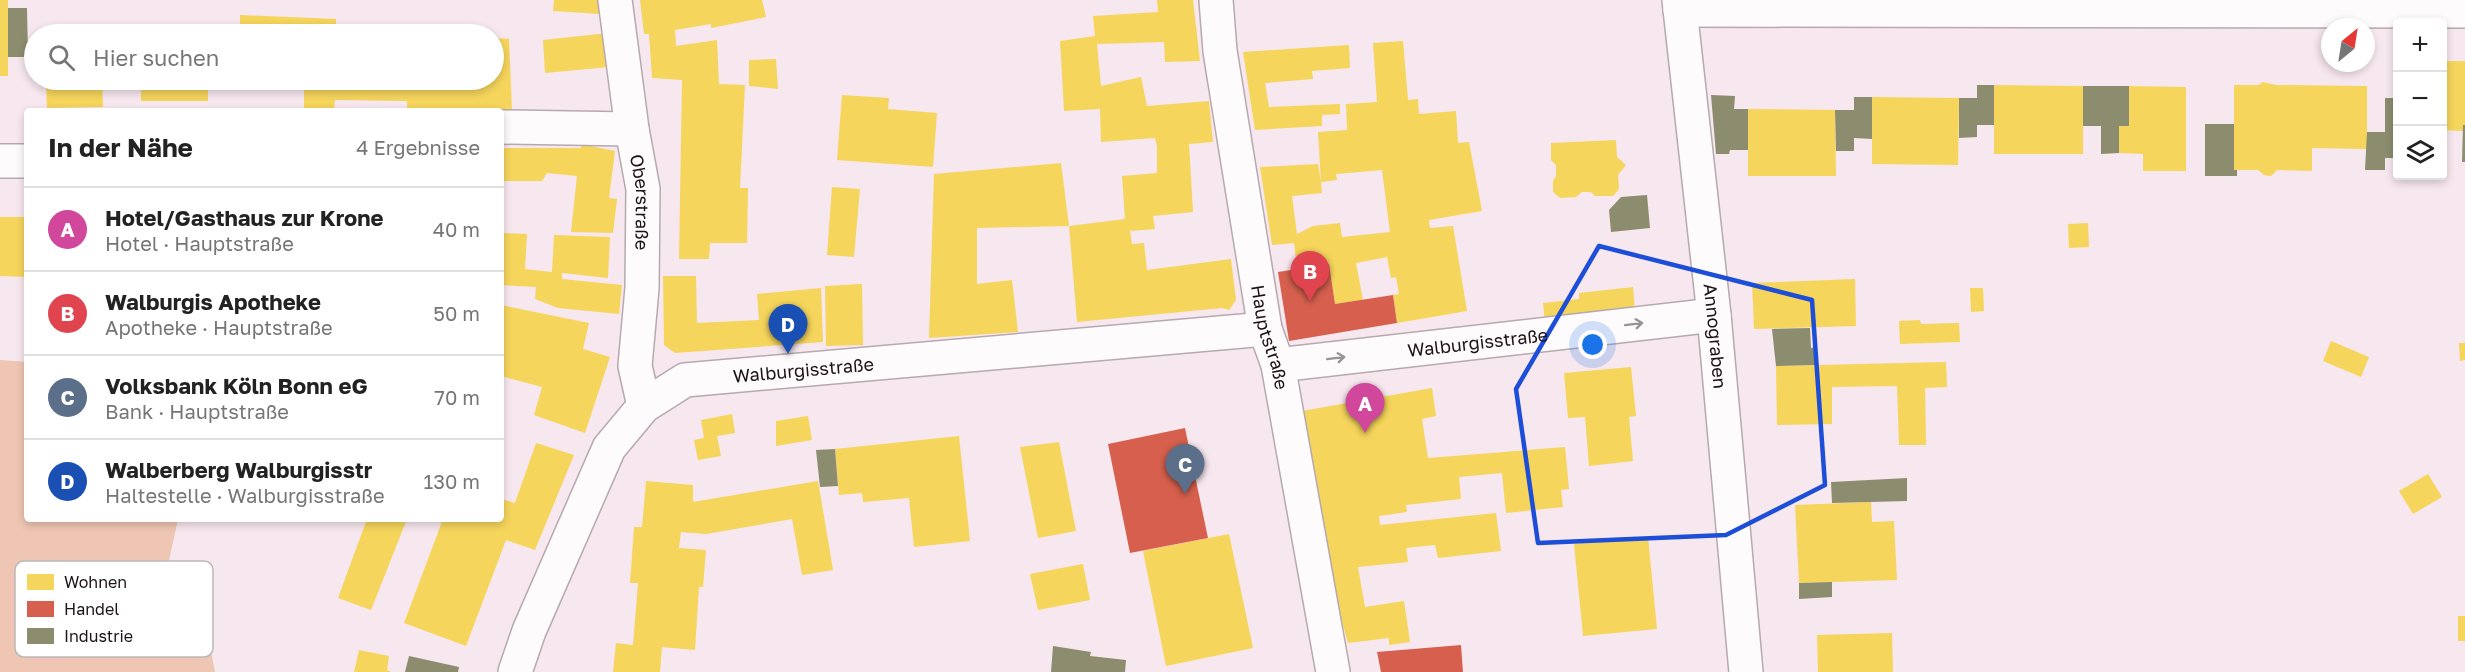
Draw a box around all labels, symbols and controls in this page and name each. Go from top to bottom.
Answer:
north arrow [2321,18,2375,72]
map controls [2393,18,2447,180]
button: + [2393,18,2447,72]
search box [24,24,504,90]
icon: search [45,41,78,74]
text: Hier suchen [93,44,219,71]
button: − [2393,72,2447,126]
button: layers [2393,126,2447,180]
text: In der Nähe [48,132,193,163]
text: 4 Ergebnisse [356,135,480,159]
street label: Oberstraße [626,152,654,250]
text: Hotel/Gasthaus zur Krone [105,204,384,231]
text: A [60,217,75,241]
text: 40 m [433,217,480,241]
text: Hotel · Hauptstraße [105,231,294,255]
pin: B [1290,252,1330,301]
street label: Annograben [1700,282,1732,390]
street label: Hauptstraße [1247,283,1293,391]
text: Walburgis Apotheke [105,288,321,315]
text: B [60,301,75,325]
text: 50 m [433,301,480,325]
pin: D [768,304,808,354]
text: Apotheke · Hauptstraße [105,315,333,339]
one-way arrow [1623,318,1643,329]
street label: Walburgisstraße [1406,323,1549,361]
your location [1578,330,1607,359]
street label: Walburgisstraße [732,352,875,387]
one-way arrow [1325,353,1345,364]
text: Volksbank Köln Bonn eG [105,372,368,399]
pin: A [1346,384,1384,433]
text: C [60,385,75,409]
text: 70 m [434,385,480,409]
text: Bank · Hauptstraße [105,399,289,423]
pin: C [1166,444,1204,494]
text: Walberberg Walburgisstr [105,456,372,483]
text: D [60,469,75,493]
text: 130 m [424,469,480,493]
text: Haltestelle · Walburgisstraße [105,483,385,507]
legend [15,561,213,657]
text: Wohnen [64,572,127,592]
text: Handel [64,599,119,619]
text: Industrie [64,626,133,646]

